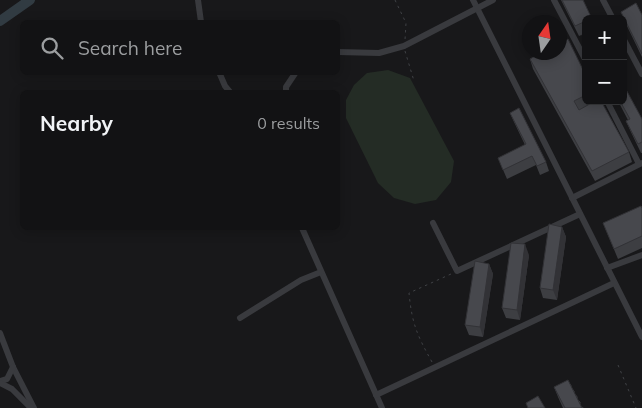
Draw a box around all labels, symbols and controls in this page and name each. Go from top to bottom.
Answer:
north arrow [522,15,567,60]
map controls [582,15,627,105]
button: + [582,15,627,60]
search box [20,20,340,75]
icon: search [38,34,66,62]
text: Search here [78,36,182,60]
button: − [582,60,627,105]
text: Nearby [40,110,113,136]
text: 0 results [257,113,320,133]

